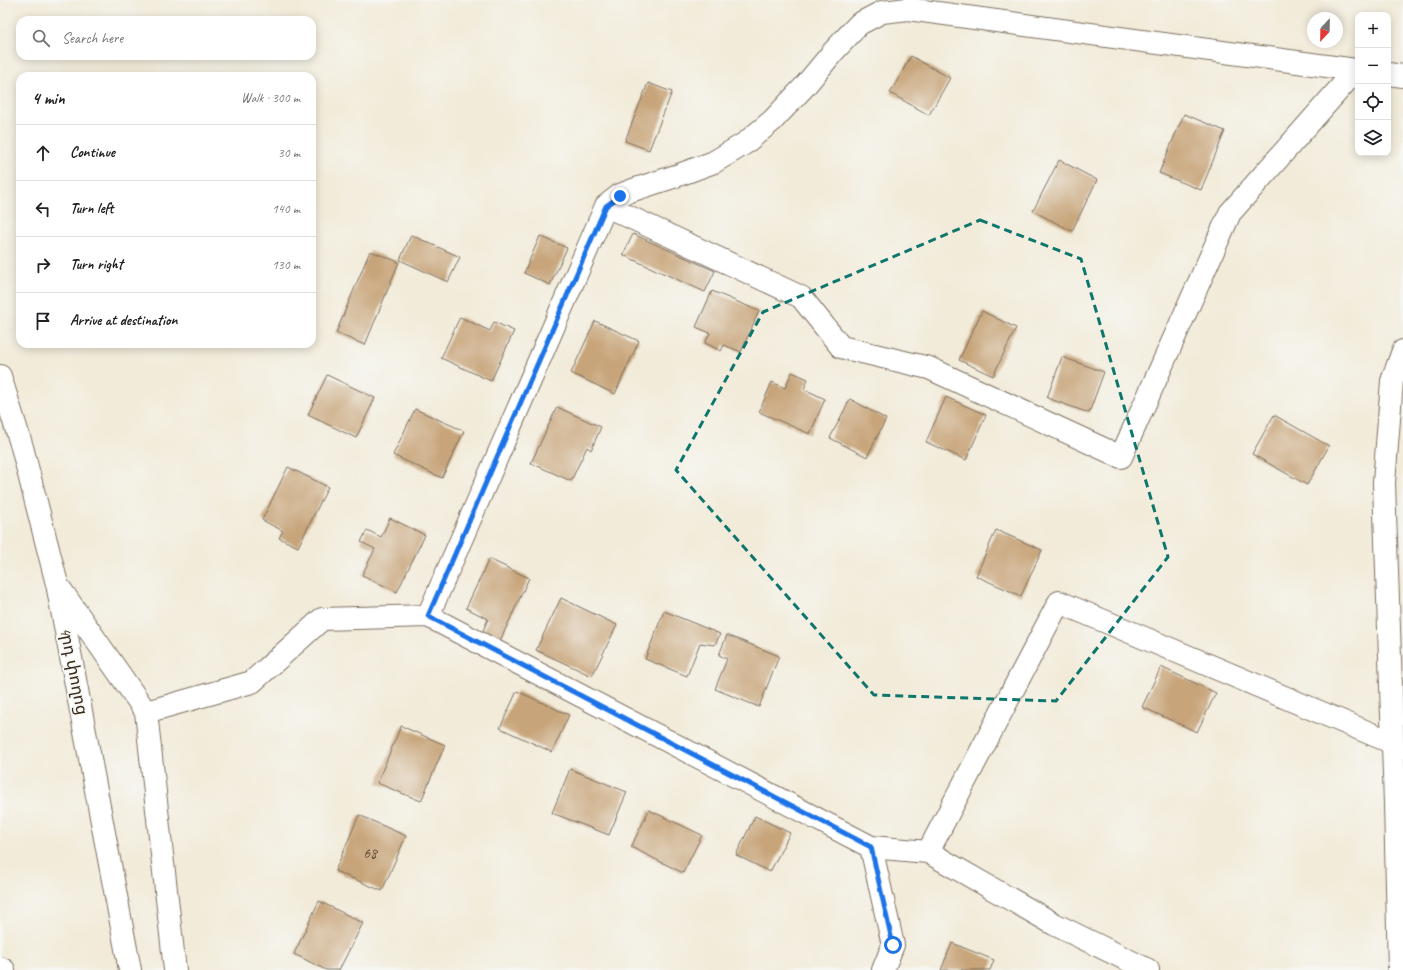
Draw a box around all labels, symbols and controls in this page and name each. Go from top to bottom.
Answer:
north arrow [1307,12,1343,48]
map controls [1355,12,1391,156]
button: + [1355,12,1391,48]
search box [16,16,316,60]
icon: search [30,27,52,49]
text: Search here [62,29,123,48]
button: − [1355,48,1391,84]
button: locate [1355,84,1391,120]
text: 4 min [32,88,65,109]
text: Walk · 300 m [241,90,300,106]
button: layers [1355,120,1391,156]
icon: ahead [32,142,54,164]
text: Continue [70,143,115,162]
text: 30 m [278,145,300,161]
route end [611,187,629,205]
icon: left [32,198,54,220]
text: Turn left [70,199,113,218]
text: 140 m [272,201,300,217]
icon: right [32,254,54,276]
text: Turn right [70,255,123,274]
text: 130 m [272,257,300,273]
icon: arrive [32,310,54,332]
text: Arrive at destination [70,311,177,330]
street label: 4րդ փողոց [55,625,93,717]
house number: 68 [363,844,378,863]
route start [884,936,902,954]

